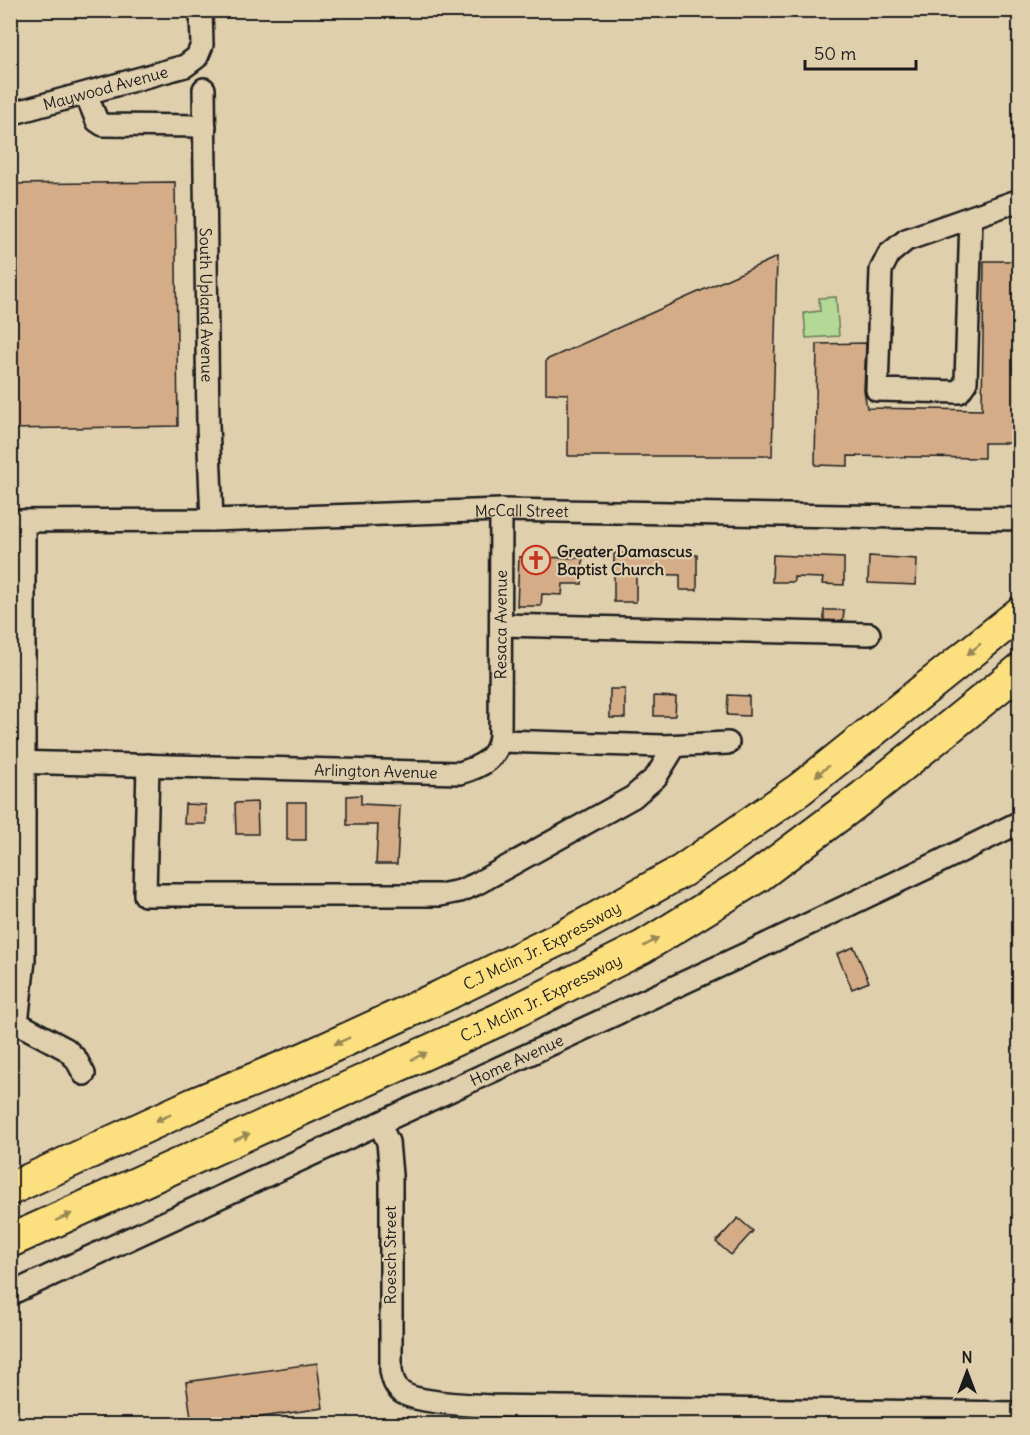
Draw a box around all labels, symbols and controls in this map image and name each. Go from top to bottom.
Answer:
scale bar [805,33,916,71]
text: 50 m [814,42,856,65]
street label: Maywood Avenue [41,61,170,114]
street label: South Upland Avenue [196,228,217,382]
street label: McCall Street [474,500,570,521]
place label: Greater Damascus Baptist Church [557,541,692,580]
church icon: Greater Damascus Baptist Church [520,544,552,576]
street label: Resaca Avenue [490,570,511,679]
one-way arrow [966,643,982,656]
street label: Arlington Avenue [314,759,438,782]
one-way arrow [814,765,830,778]
street label: C.J Mclin Jr. Expressway [460,897,624,994]
one-way arrow [643,937,659,948]
street label: C.J. Mclin Jr. Expressway [457,949,625,1046]
street label: Home Avenue [467,1030,566,1090]
one-way arrow [334,1037,351,1046]
one-way arrow [411,1051,429,1061]
one-way arrow [155,1114,172,1123]
one-way arrow [233,1132,251,1142]
street label: Roesch Street [380,1205,400,1304]
one-way arrow [55,1211,73,1221]
north arrow [937,1342,997,1402]
text: N [961,1347,973,1367]

